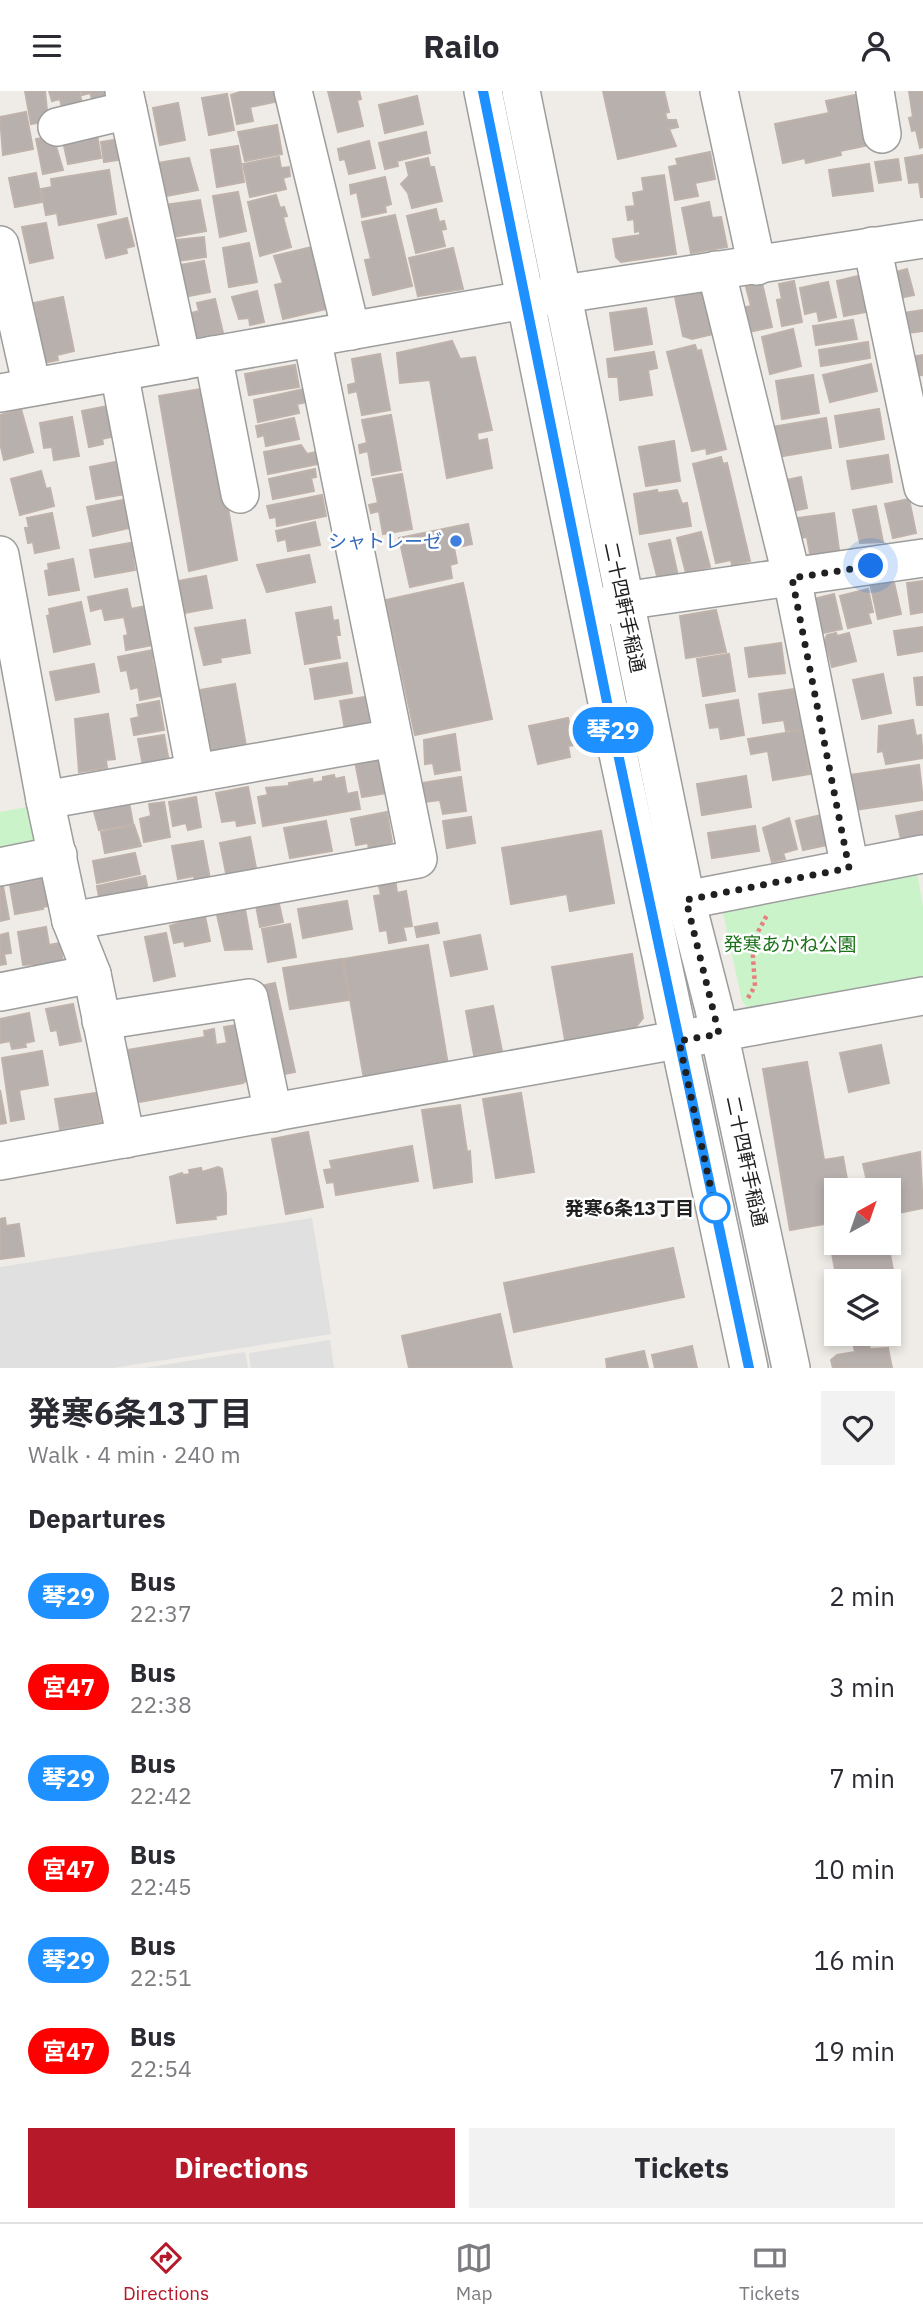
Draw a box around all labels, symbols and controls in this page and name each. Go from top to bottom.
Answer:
text: Railo [423,25,500,67]
icon: menu [28,27,66,65]
icon: person [857,27,895,65]
place label: シャトレーゼ [328,529,442,553]
marker: シャトレーゼ [448,533,464,549]
street label: 二十四軒手稲通 [599,539,651,675]
your location [853,548,888,583]
line badge: 琴29 [573,707,653,753]
text: 琴29 [587,714,639,746]
park label: 発寒あかね公園 [723,932,857,956]
street label: 二十四軒手稲通 [721,1093,773,1229]
north arrow [824,1178,901,1255]
map controls [824,1178,901,1346]
marker: 発寒6条13丁目 [700,1193,730,1223]
place label: 発寒6条13丁目 [565,1196,694,1220]
button: layers [824,1269,901,1346]
text: 発寒6条13丁目 [28,1391,252,1434]
button: heart [821,1391,895,1465]
text: Walk · 4 min · 240 m [28,1439,241,1469]
text: Departures [28,1501,166,1535]
text: Bus [130,1564,176,1598]
text: 2 min [829,1579,895,1613]
text: 琴29 [42,1580,95,1612]
text: 22:37 [130,1598,192,1628]
text: Bus [130,1655,176,1689]
text: 3 min [829,1670,895,1704]
text: 宮47 [42,1671,95,1703]
text: 22:38 [130,1689,192,1719]
text: Bus [130,1746,176,1780]
text: 7 min [829,1761,895,1795]
text: 琴29 [42,1762,95,1794]
text: 22:42 [130,1780,192,1810]
text: Bus [130,1837,176,1871]
text: 10 min [814,1852,895,1886]
text: 宮47 [42,1853,95,1885]
text: 22:45 [130,1871,192,1901]
text: Bus [130,1928,176,1962]
text: 16 min [814,1943,895,1977]
text: 琴29 [42,1944,95,1976]
text: 22:51 [130,1962,192,1992]
text: Bus [130,2019,176,2053]
text: 19 min [814,2034,895,2068]
text: 宮47 [42,2035,95,2067]
text: 22:54 [130,2053,192,2083]
button: Directions [28,2128,455,2208]
button: Tickets [469,2128,895,2208]
tab: Directions [123,2239,209,2305]
tab: Map [455,2239,493,2305]
tab: Tickets [739,2239,800,2305]

